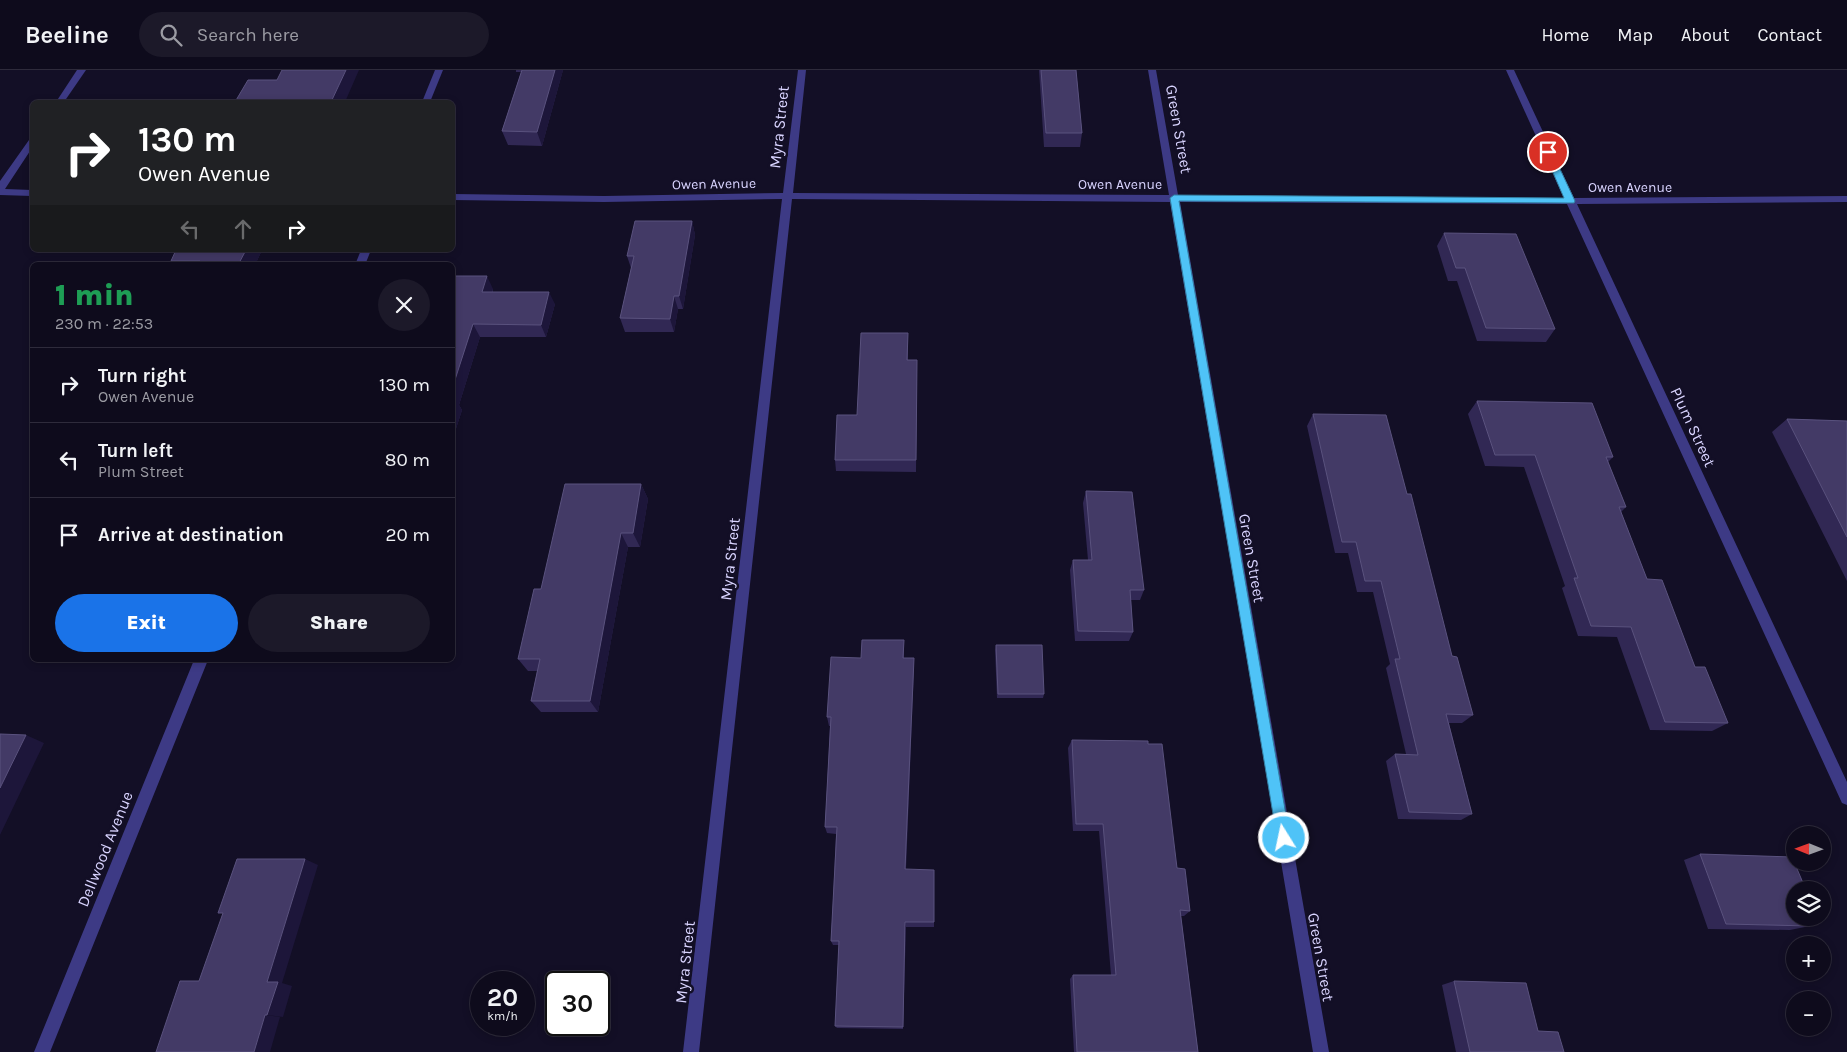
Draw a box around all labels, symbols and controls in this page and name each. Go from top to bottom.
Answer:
search box [139,12,489,57]
text: Beeline [25,21,109,49]
icon: search [157,21,185,49]
text: Search here [197,24,299,46]
text: Home [1541,24,1589,46]
text: Map [1617,24,1653,46]
text: About [1681,24,1730,46]
text: Contact [1758,24,1822,46]
street label: Green Street [1162,83,1196,175]
street label: Myra Street [765,85,793,169]
text: 130 m [138,119,236,160]
icon: right [55,120,120,185]
pin [1527,131,1569,173]
icon: arrive [1534,138,1562,166]
text: Owen Avenue [138,161,270,187]
street label: Owen Avenue [672,175,756,193]
street label: Owen Avenue [1078,176,1162,193]
street label: Owen Avenue [1588,179,1672,196]
icon: left [176,215,204,243]
icon: ahead [229,215,257,243]
icon: right [282,215,310,243]
text: 1 min [55,277,134,313]
button: close [378,279,430,331]
text: 230 m · 22:53 [55,314,153,333]
text: Turn right [98,365,187,387]
icon: right [55,371,83,399]
text: 130 m [379,374,430,396]
street label: Plum Street [1666,384,1720,470]
text: Owen Avenue [98,387,194,406]
text: Turn left [98,440,173,462]
icon: left [55,446,83,474]
text: 80 m [385,449,430,471]
text: Plum Street [98,462,184,481]
street label: Green Street [1235,512,1269,604]
street label: Myra Street [716,517,744,601]
icon: arrive [55,521,83,549]
text: Arrive at destination [98,524,284,546]
text: 20 m [385,524,430,546]
button: Exit [55,594,238,652]
button: Share [248,594,430,652]
street label: Dellwood Avenue [73,789,137,909]
position arrow [1257,811,1309,863]
north arrow [1786,826,1831,871]
map controls [1786,826,1831,1036]
button: layers [1786,881,1831,926]
street label: Green Street [1304,911,1338,1003]
street label: Myra Street [671,920,699,1004]
button: + [1786,936,1831,981]
speed limit sign: 30 [545,971,610,1036]
text: 20 [487,983,518,1012]
button: − [1786,991,1831,1036]
text: km/h [487,1009,518,1023]

